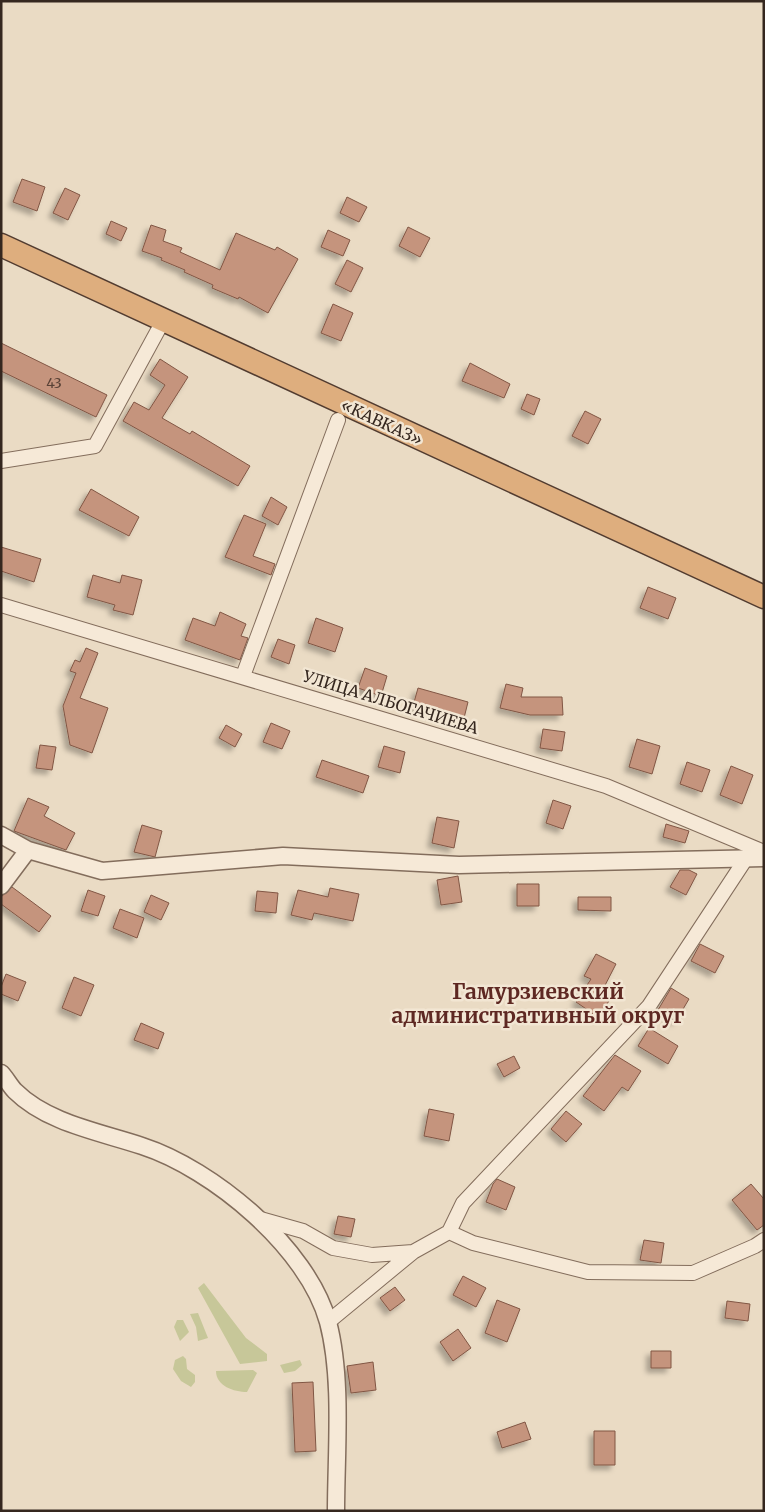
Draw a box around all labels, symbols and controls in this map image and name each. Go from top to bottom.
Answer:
house number: 43 [46,374,62,392]
street label: «КАВКАЗ» [338,394,426,450]
street label: УЛИЦА АЛБОГАЧИЕВА [300,665,482,738]
district label: Гамурзиевский административный округ [392,978,684,1029]

